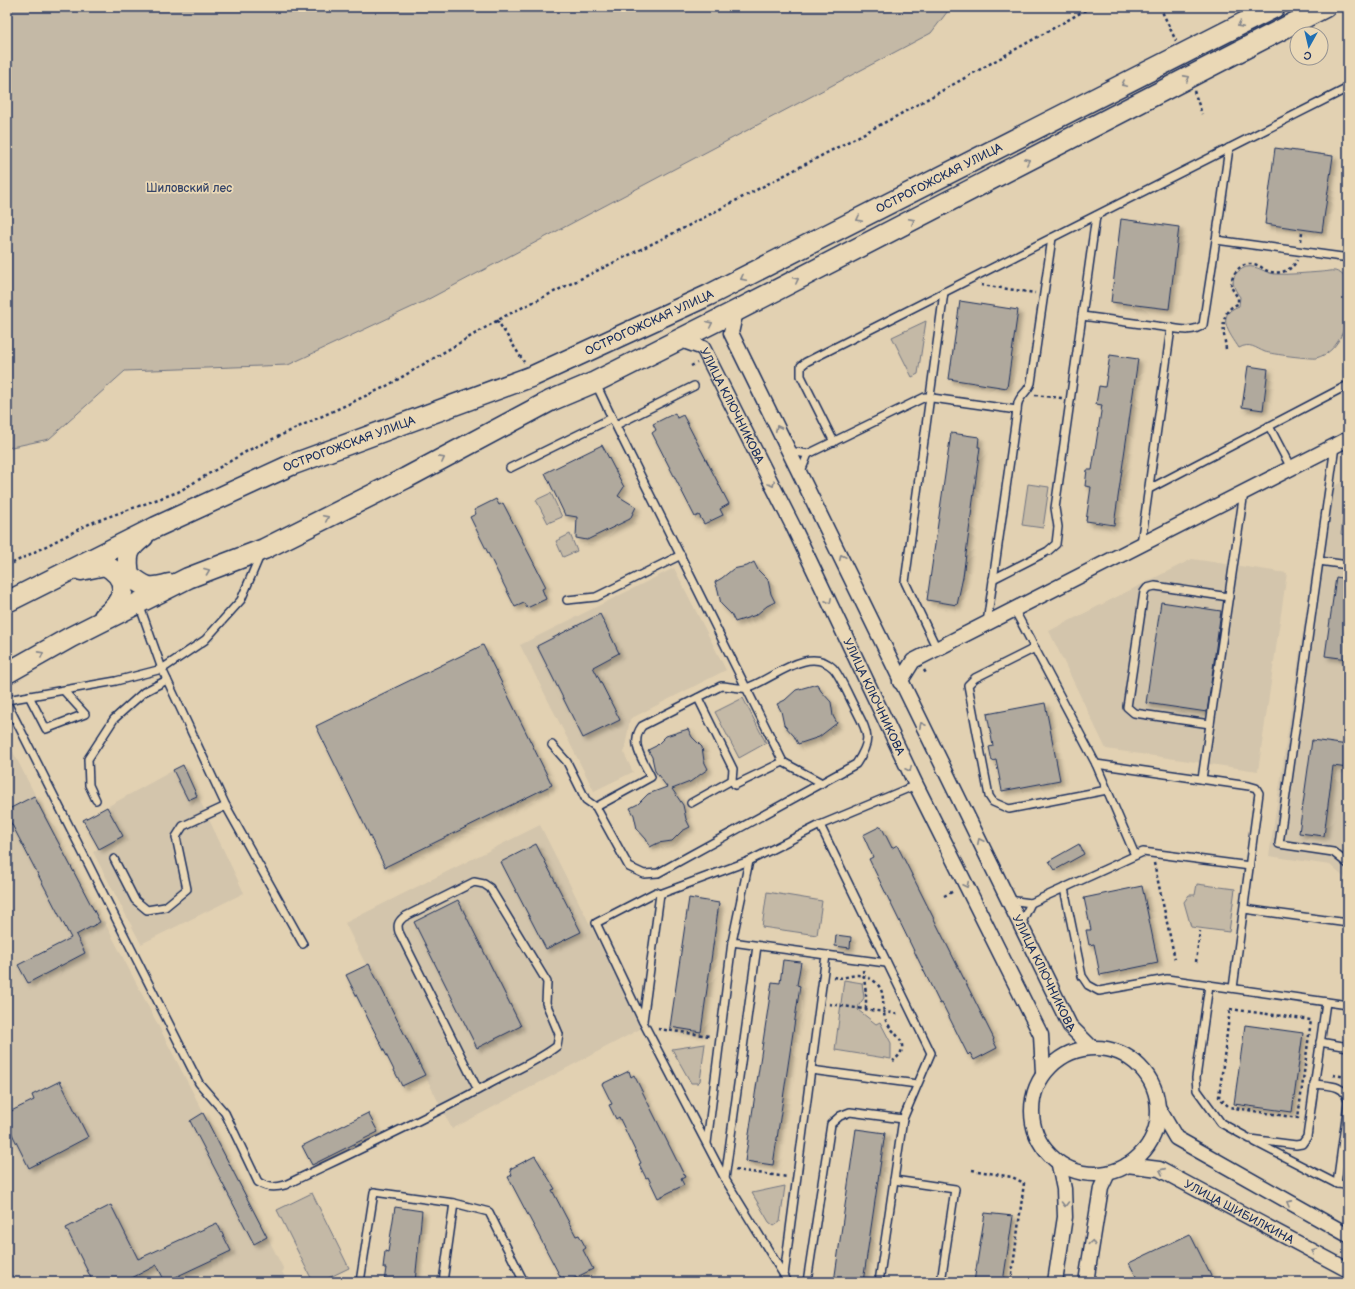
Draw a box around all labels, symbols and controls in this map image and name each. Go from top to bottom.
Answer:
one-way arrow [1237,20,1244,28]
north arrow [1289,26,1329,66]
text: С [1303,48,1312,62]
one-way arrow [1183,76,1190,83]
one-way arrow [1121,79,1128,87]
street label: ОСТРОГОЖСКАЯ УЛИЦА [873,140,1006,217]
one-way arrow [1023,158,1030,166]
park label: Шиловский лес [146,181,232,196]
one-way arrow [855,214,863,222]
one-way arrow [907,218,915,225]
one-way arrow [739,273,747,281]
one-way arrow [792,277,799,285]
street label: ОСТРОГОЖСКАЯ УЛИЦА [583,287,717,359]
one-way arrow [706,321,713,329]
street label: УЛИЦА КЛЮЧНИКОВА [696,345,767,467]
street label: ОСТРОГОЖСКАЯ УЛИЦА [281,413,418,476]
one-way arrow [775,425,782,432]
one-way arrow [438,456,445,464]
one-way arrow [767,480,774,487]
one-way arrow [322,515,329,522]
one-way arrow [839,554,846,561]
one-way arrow [204,567,211,575]
one-way arrow [824,596,832,604]
street label: УЛИЦА КЛЮЧНИКОВА [839,636,908,759]
one-way arrow [37,651,44,658]
one-way arrow [919,722,927,729]
one-way arrow [904,764,912,772]
one-way arrow [977,838,985,846]
one-way arrow [961,881,969,889]
street label: УЛИЦА КЛЮЧНИКОВА [1009,912,1079,1036]
one-way arrow [1158,1168,1166,1176]
street label: УЛИЦА ШИБИЛКИНА [1181,1177,1297,1248]
one-way arrow [1061,1201,1069,1207]
one-way arrow [1286,1201,1293,1208]
one-way arrow [1087,1240,1096,1247]
one-way arrow [1311,1249,1318,1256]

